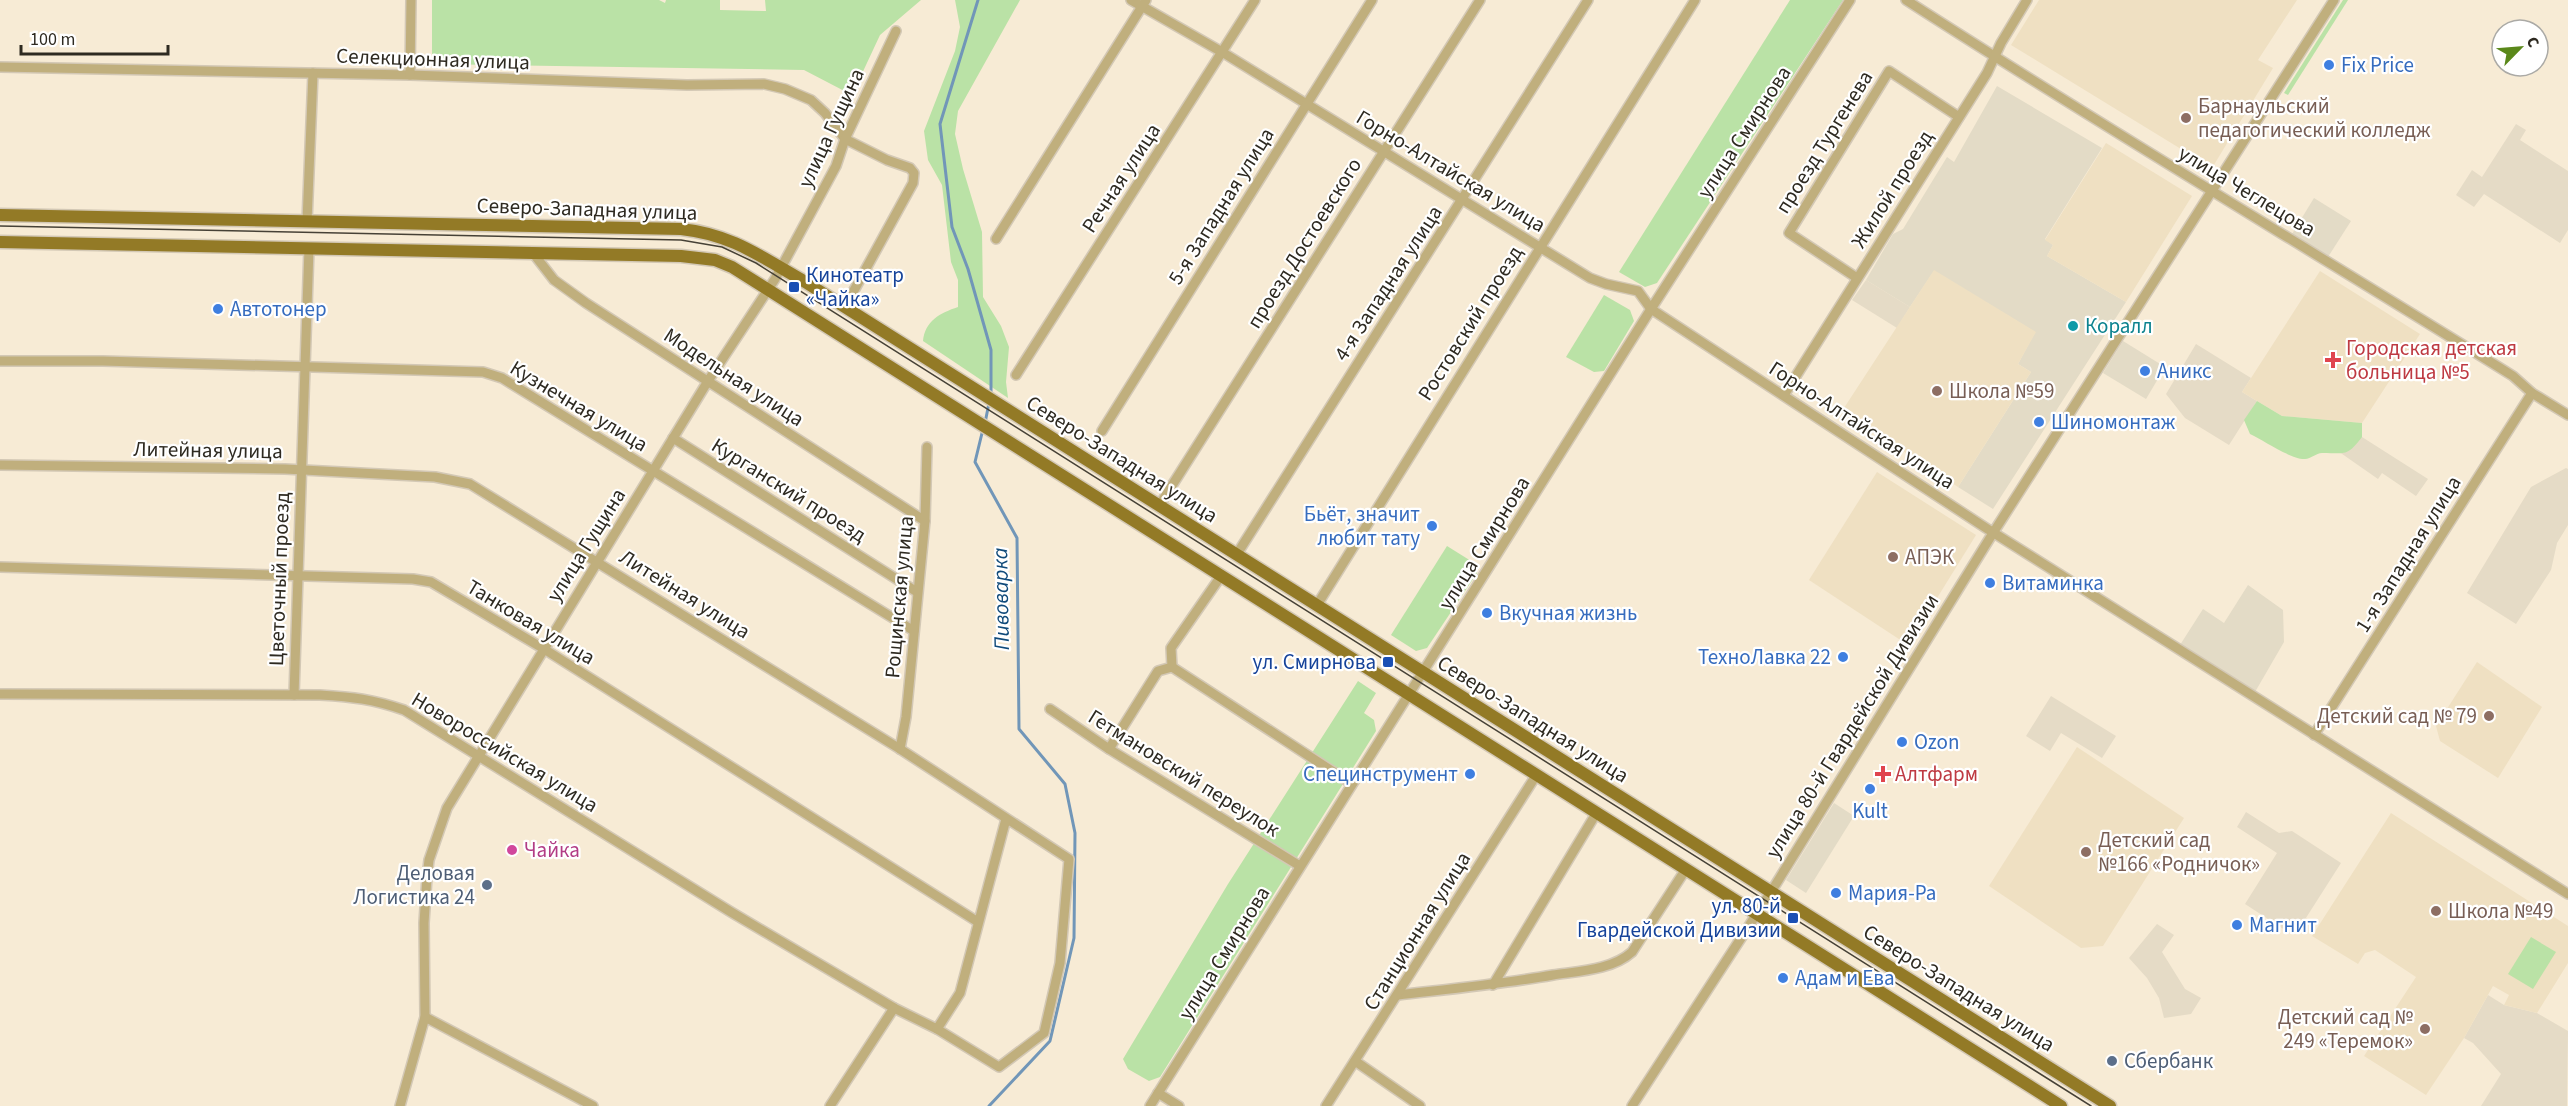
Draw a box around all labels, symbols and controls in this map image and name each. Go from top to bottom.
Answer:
scale bar [21,18,168,56]
north arrow [2490,18,2550,78]
text: 100 m [30,27,75,52]
text: С [2521,33,2545,51]
street label: Селекционная улица [336,41,530,77]
place label: Fix Price [2341,50,2414,80]
marker: Fix Price [2322,58,2336,72]
street label: улица Смирнова [1690,60,1798,204]
street label: улица Гущина [790,63,872,193]
street label: проезд Тургенева [1768,65,1880,219]
place label: Барнаульский педагогический колледж [2198,91,2431,145]
street label: Горно-Алтайская улица [1351,102,1551,240]
marker: Барнаульский педагогический колледж [2179,111,2193,125]
street label: Речная улица [1074,117,1168,239]
street label: 5-я Западная улица [1161,122,1281,290]
street label: Жилой проезд [1844,124,1940,254]
street label: улица Чеглецова [2173,138,2321,244]
street label: проезд Достоевского [1239,152,1369,334]
street label: Северо-Западная улица [476,190,698,228]
street label: 4-я Западная улица [1326,199,1450,367]
street label: Ростовский проезд [1410,240,1530,406]
place label: Кинотеатр «Чайка» [806,260,904,314]
marker: Кинотеатр «Чайка» [787,280,801,294]
place label: Автотонер [230,294,327,324]
marker: Автотонер [211,302,225,316]
place label: Коралл [2085,311,2153,341]
marker: Коралл [2066,319,2080,333]
street label: Модельная улица [658,320,810,434]
place label: Городская детская больница №5 [2346,333,2517,387]
marker: Городская детская больница №5 [2324,351,2342,369]
street label: Кузнечная улица [504,353,654,459]
street label: Горно-Алтайская улица [1763,354,1961,496]
place label: Аникс [2157,356,2212,386]
marker: Аникс [2138,364,2152,378]
place label: Школа №59 [1949,376,2054,406]
marker: Школа №59 [1930,384,1944,398]
street label: Северо-Западная улица [1020,388,1224,530]
place label: Шиномонтаж [2051,407,2176,437]
marker: Шиномонтаж [2032,415,2046,429]
street label: Курганский проезд [706,430,872,550]
street label: Литейная улица [133,434,283,466]
street label: улица Смирнова [1431,470,1537,616]
street label: 1-я Западная улица [2348,470,2468,638]
street label: улица Гущина [539,482,633,608]
street label: Цветочный проезд [261,492,297,666]
place label: Бьёт, значит любит тату [1304,499,1420,553]
street label: Рощинская улица [877,515,921,679]
marker: Бьёт, значит любит тату [1425,519,1439,533]
street label: Литейная улица [614,542,756,646]
place label: АПЭК [1905,542,1955,572]
water label: Пивоварка [984,547,1018,651]
marker: АПЭК [1886,550,1900,564]
place label: Витаминка [2002,568,2104,598]
street label: Танковая улица [461,572,601,672]
marker: Витаминка [1983,576,1997,590]
street label: улица 80-й Гвардейской Дивизии [1758,588,1946,864]
place label: Вкучная жизнь [1499,598,1637,628]
marker: Вкучная жизнь [1480,606,1494,620]
place label: ТехноЛавка 22 [1698,642,1831,672]
place label: ул. Смирнова [1253,647,1376,677]
street label: Северо-Западная улица [1431,648,1635,790]
marker: ТехноЛавка 22 [1836,650,1850,664]
marker: ул. Смирнова [1381,655,1395,669]
street label: Новороссийская улица [406,684,604,820]
place label: Детский сад № 79 [2317,701,2477,731]
street label: Гетмановский переулок [1083,702,1286,844]
marker: Детский сад № 79 [2482,709,2496,723]
place label: Ozon [1914,727,1959,757]
marker: Ozon [1895,735,1909,749]
place label: Специнструмент [1303,759,1458,789]
place label: Алтфарм [1895,759,1978,789]
marker: Специнструмент [1463,767,1477,781]
marker: Алтфарм [1876,767,1890,781]
marker: Kult [1863,782,1877,796]
place label: Kult [1852,796,1888,826]
place label: Детский сад №166 «Родничок» [2098,825,2260,879]
place label: Чайка [524,835,580,865]
marker: Чайка [505,843,519,857]
marker: Детский сад №166 «Родничок» [2079,845,2093,859]
street label: Станционная улица [1356,846,1478,1016]
place label: Деловая Логистика 24 [353,858,475,912]
marker: Деловая Логистика 24 [480,878,494,892]
place label: Мария-Ра [1848,878,1936,908]
street label: улица Смирнова [1171,880,1277,1026]
marker: Мария-Ра [1829,886,1843,900]
place label: ул. 80-й Гвардейской Дивизии [1577,891,1781,945]
place label: Школа №49 [2448,896,2553,926]
marker: Школа №49 [2429,904,2443,918]
place label: Магнит [2249,910,2317,940]
marker: ул. 80-й Гвардейской Дивизии [1786,911,1800,925]
street label: Северо-Западная улица [1857,917,2061,1059]
marker: Магнит [2230,918,2244,932]
place label: Адам и Ева [1795,963,1895,993]
marker: Адам и Ева [1776,971,1790,985]
place label: Детский сад № 249 «Теремок» [2278,1002,2413,1056]
marker: Детский сад № 249 «Теремок» [2418,1022,2432,1036]
place label: Сбербанк [2124,1046,2214,1076]
marker: Сбербанк [2105,1054,2119,1068]

